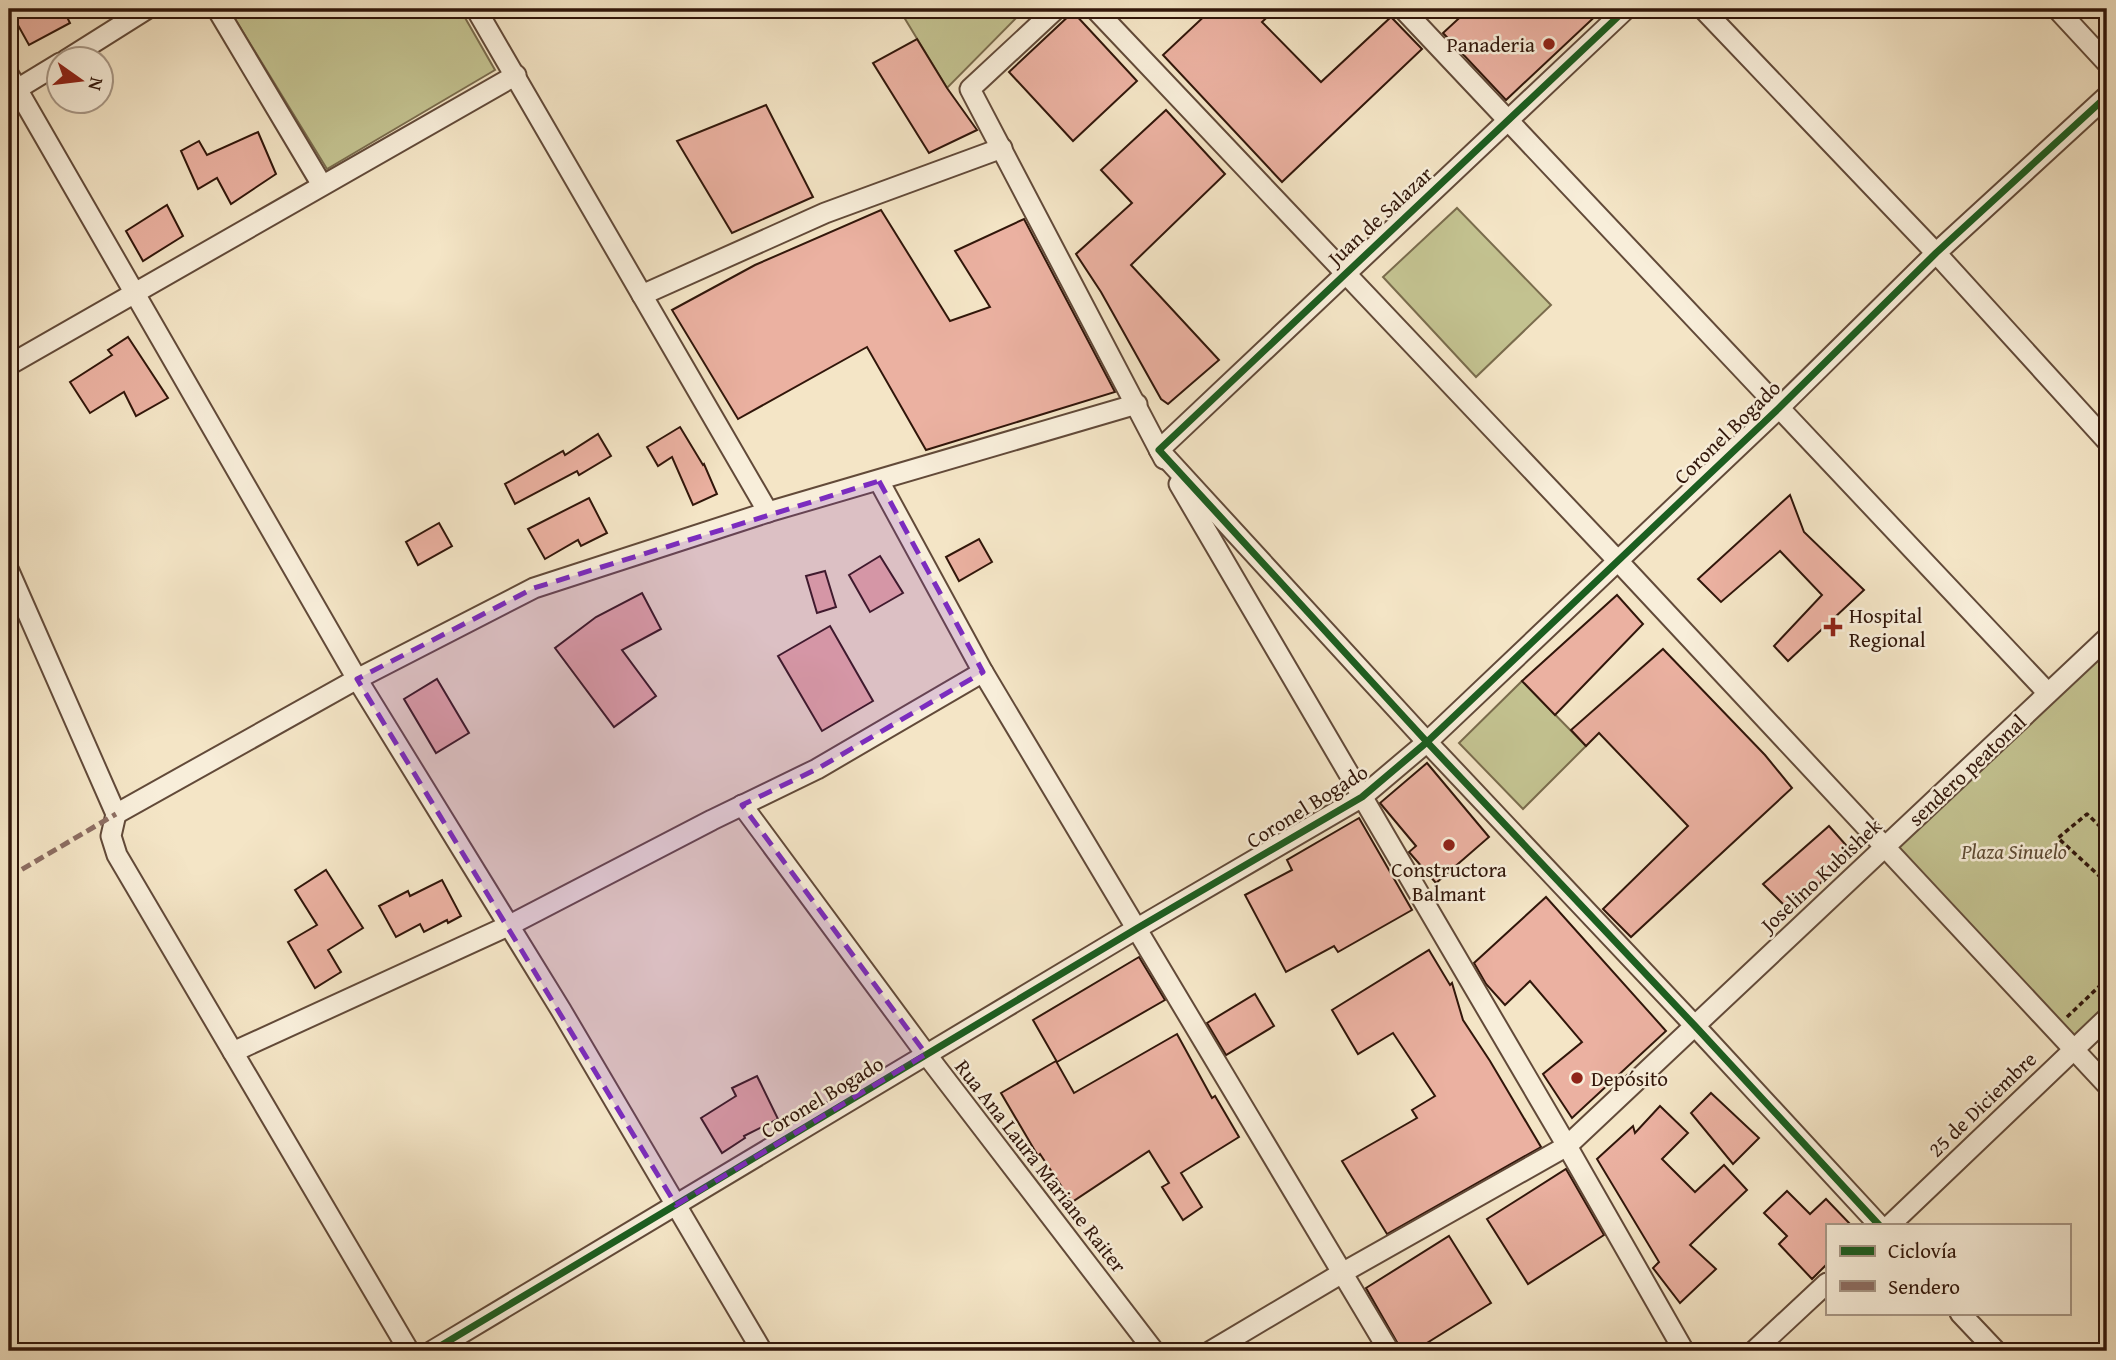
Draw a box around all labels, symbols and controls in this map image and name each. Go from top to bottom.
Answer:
place label: Panaderia [1447,29,1535,60]
marker: Panaderia [1541,36,1557,52]
north arrow [46,46,116,116]
text: N [81,75,112,94]
street label: Juan de Salazar [1318,159,1440,275]
street label: Coronel Bogado [1667,373,1787,491]
place label: Hospital Regional [1849,600,1926,655]
marker: Hospital Regional [1823,617,1843,637]
street label: sendero peatonal [1901,707,2033,833]
street label: Coronel Bogado [1240,756,1374,856]
street label: Joselino Kubishek [1751,810,1889,941]
park label: Plaza Sinuelo [1960,836,2067,867]
marker: Constructora Balmant [1441,837,1457,853]
place label: Constructora Balmant [1391,854,1507,909]
street label: 25 de Diciembre [1921,1044,2043,1164]
street label: Coronel Bogado [755,1048,889,1146]
street label: Rua Ana Laura Mariane Raiter [948,1053,1134,1280]
place label: Depósito [1591,1063,1668,1094]
marker: Depósito [1569,1070,1585,1086]
legend [1826,1224,2070,1314]
text: Ciclovía [1888,1235,1957,1266]
text: Sendero [1888,1271,1960,1302]

